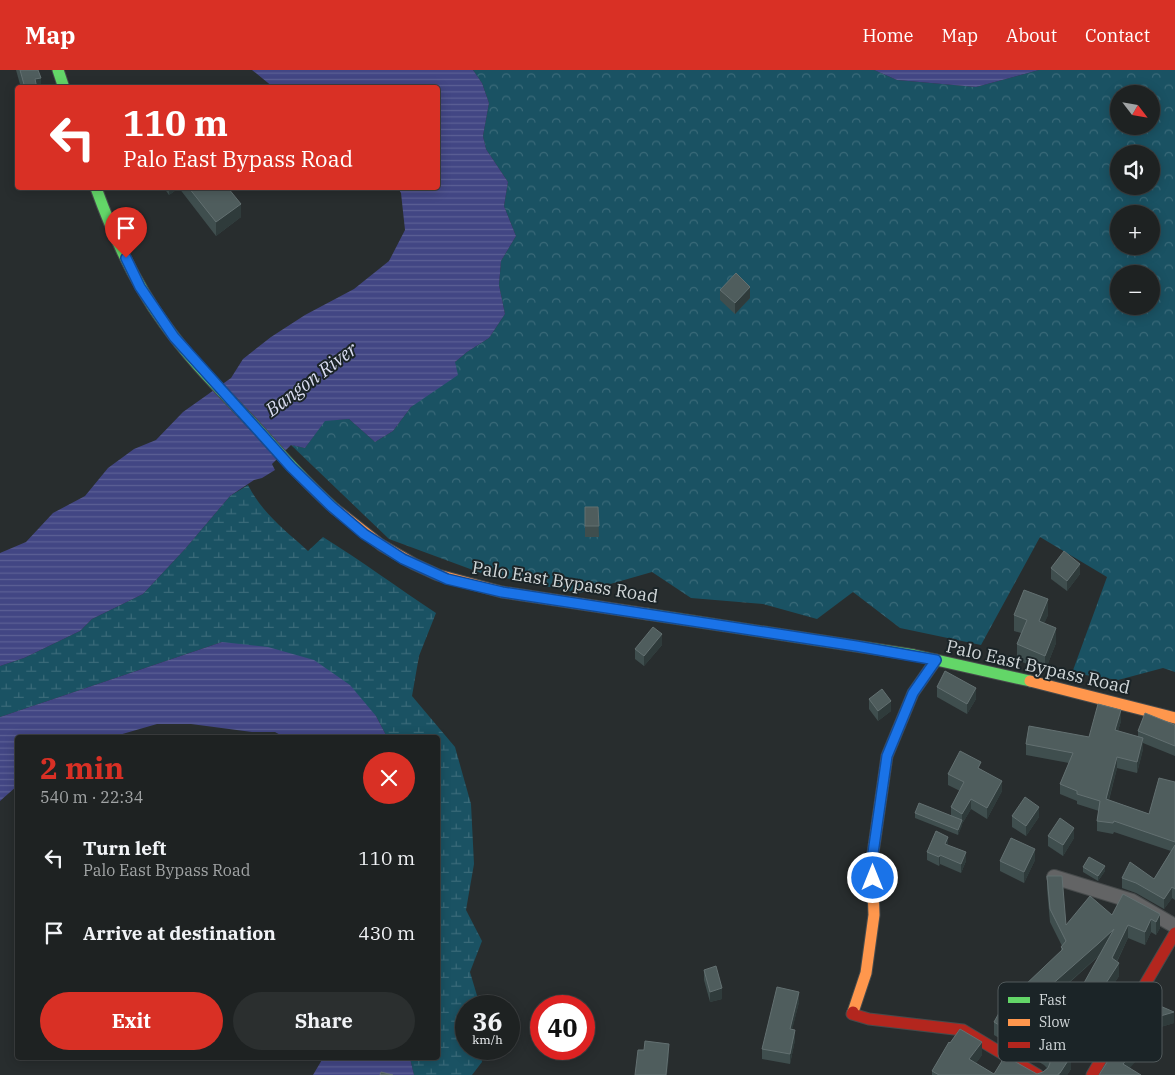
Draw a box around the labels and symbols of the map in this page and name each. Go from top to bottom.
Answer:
north arrow [1110,85,1160,135]
pin [105,207,147,258]
water label: Bangon River [260,336,362,422]
street label: Palo East Bypass Road [470,555,660,608]
street label: Palo East Bypass Road [944,634,1132,699]
position arrow [846,851,898,903]
legend [998,982,1162,1062]
text: Fast [1039,991,1067,1009]
speed limit sign: 40 [530,995,595,1060]
text: Slow [1039,1013,1070,1031]
text: Jam [1039,1036,1066,1054]

